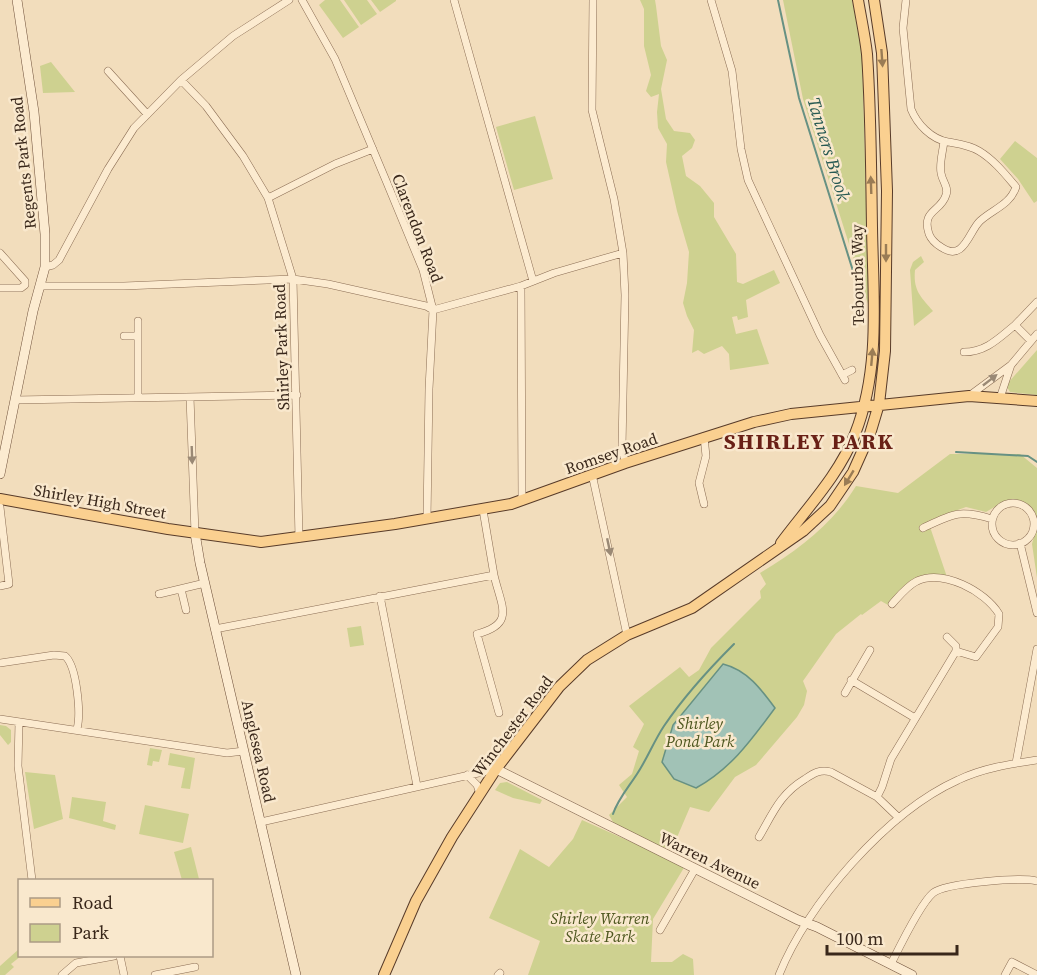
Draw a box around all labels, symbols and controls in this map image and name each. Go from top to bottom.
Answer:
one-way arrow [877,48,886,67]
water label: Tanners Brook [801,94,857,204]
street label: Regents Park Road [5,96,41,230]
street label: Clarendon Road [387,170,449,286]
one-way arrow [866,176,875,195]
street label: Tebourba Way [845,223,869,326]
one-way arrow [881,243,891,262]
street label: Shirley Park Road [268,283,294,411]
one-way arrow [867,347,877,366]
one-way arrow [982,375,997,387]
district label: SHIRLEY PARK [724,426,894,456]
street label: Romsey Road [562,427,660,479]
one-way arrow [188,446,197,465]
one-way arrow [844,470,855,486]
street label: Shirley High Street [32,479,169,524]
one-way arrow [605,537,614,556]
street label: Winchester Road [467,671,557,781]
street label: Anglesea Road [237,698,281,804]
park label: Shirley Pond Park [665,712,735,752]
street label: Warren Avenue [656,826,764,894]
legend [18,879,213,957]
text: Road [72,890,113,915]
park label: Shirley Warren Skate Park [550,907,650,947]
scale bar [827,918,958,956]
text: Park [72,920,109,945]
text: 100 m [836,926,883,951]

